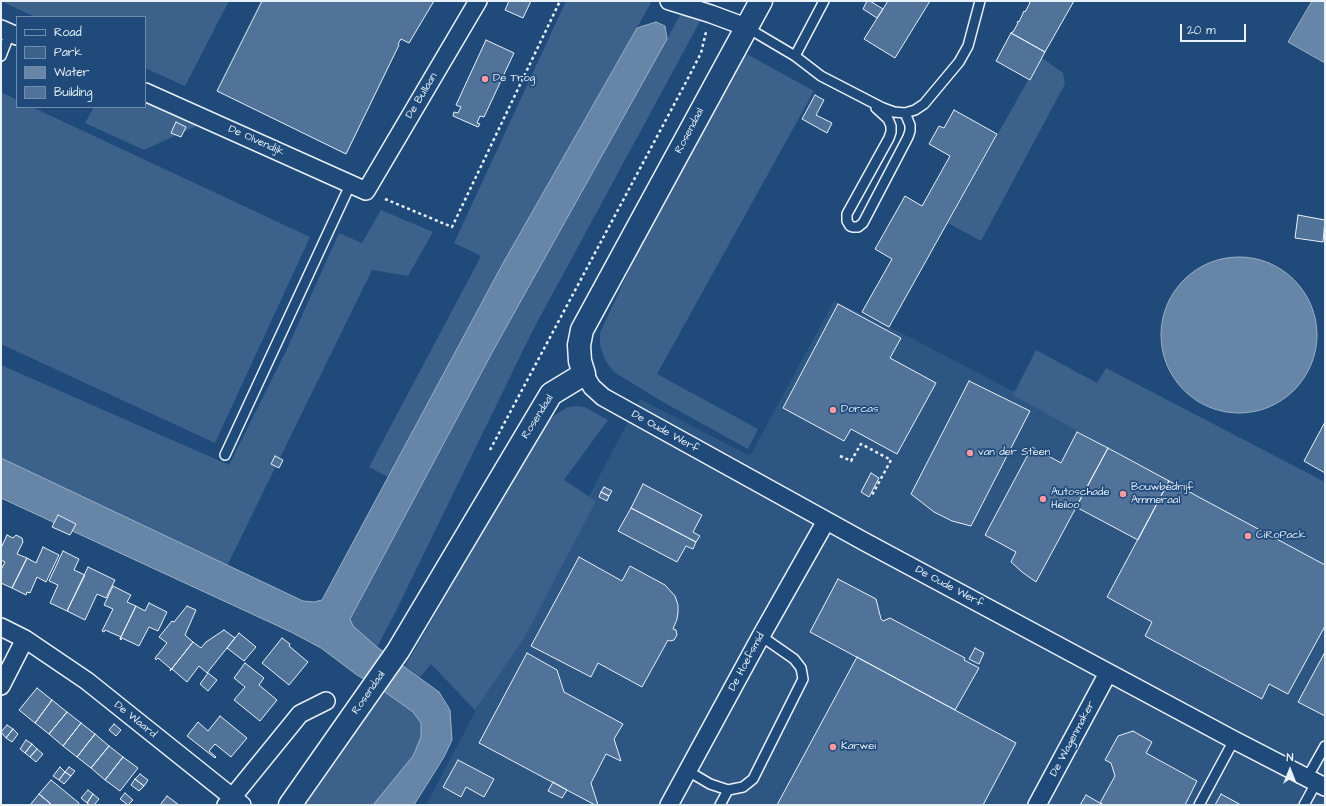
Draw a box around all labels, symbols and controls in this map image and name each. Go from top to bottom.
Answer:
legend [16,16,146,108]
scale bar [1182,16,1248,42]
text: 20 m [1187,22,1216,39]
text: Road [54,24,82,41]
text: Park [54,44,82,61]
text: Water [54,64,89,81]
street label: De Bullaan [403,71,441,121]
place label: De Trog [493,72,535,86]
marker: De Trog [480,74,490,84]
text: Building [54,84,92,101]
street label: Rosendaal [673,106,707,156]
street label: De Olvendijk [226,123,286,159]
street label: Rosendaal [519,392,557,442]
place label: Dorcas [841,403,878,417]
marker: Dorcas [828,405,838,415]
street label: De Oude Werf [629,408,701,456]
place label: van der Steen [978,446,1050,460]
marker: van der Steen [965,448,975,458]
place label: Bouwbedrijf Ammeraal [1131,481,1193,507]
place label: Autoschade Heiloo [1051,486,1109,512]
marker: Bouwbedrijf Ammeraal [1118,489,1128,499]
marker: Autoschade Heiloo [1038,494,1048,504]
place label: CiRoPack [1256,529,1306,543]
marker: CiRoPack [1243,531,1253,541]
street label: De Oude Werf [913,563,985,611]
street label: De Hoefsmid [726,631,768,693]
street label: Rosendaal [349,669,389,717]
street label: De Waard [111,699,159,741]
street label: De Wagenmaker [1048,699,1098,779]
place label: Karwei [841,740,876,754]
marker: Karwei [828,742,838,752]
north arrow [1270,750,1310,790]
text: N [1287,750,1293,765]

